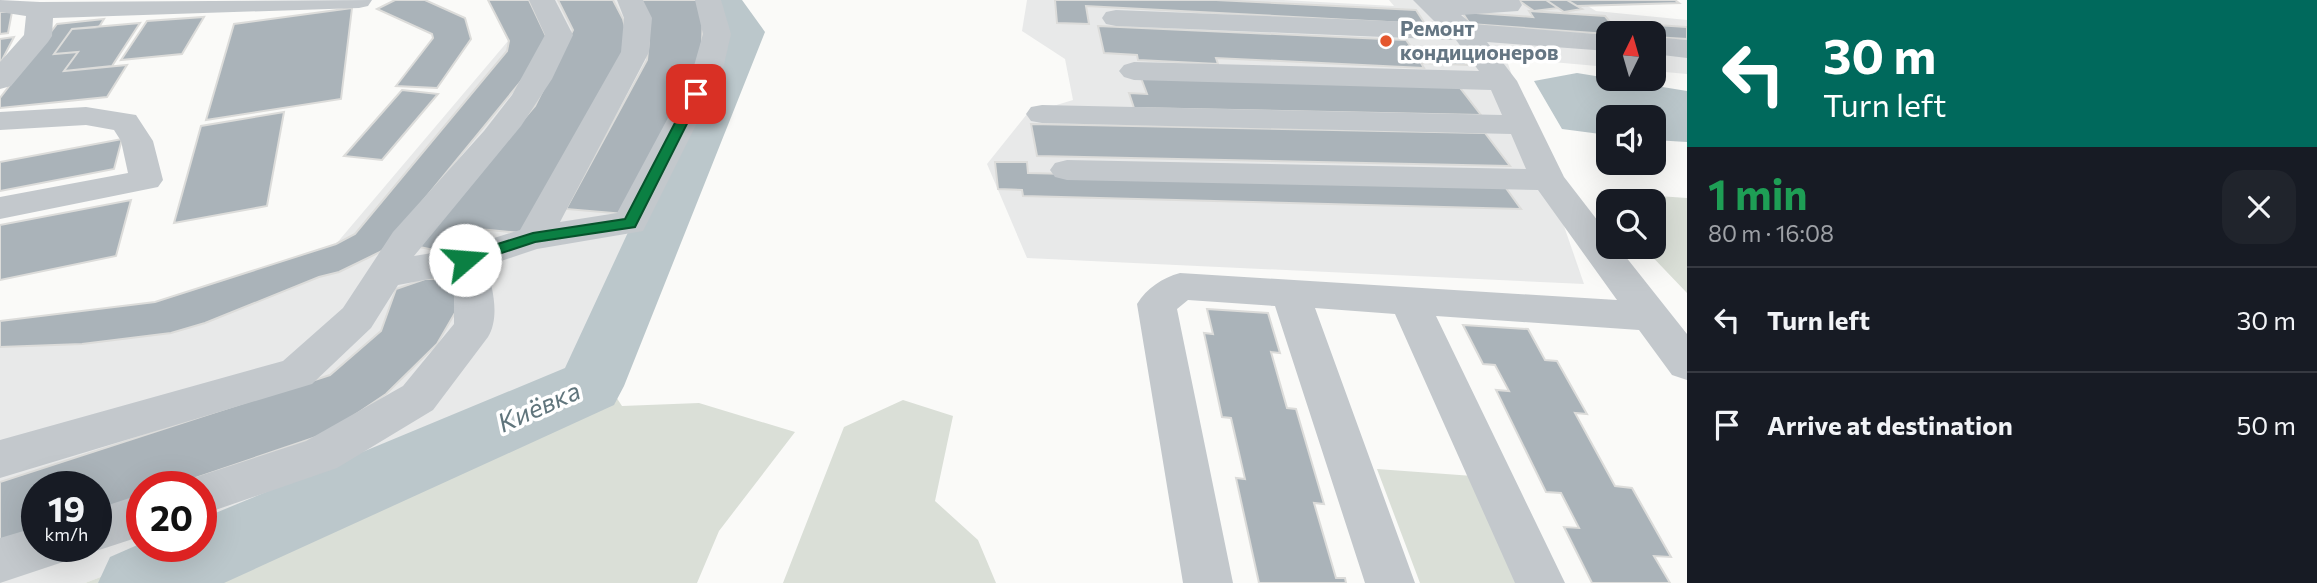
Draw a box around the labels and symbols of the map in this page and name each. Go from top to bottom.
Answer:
place label: Ремонт кондиционеров [1400,15,1558,64]
north arrow [1596,21,1666,91]
marker: Ремонт кондиционеров [1378,33,1394,49]
pin [666,64,726,124]
position arrow [428,223,502,297]
water label: Киёвка [492,374,585,438]
speed limit sign: 20 [126,471,217,562]

